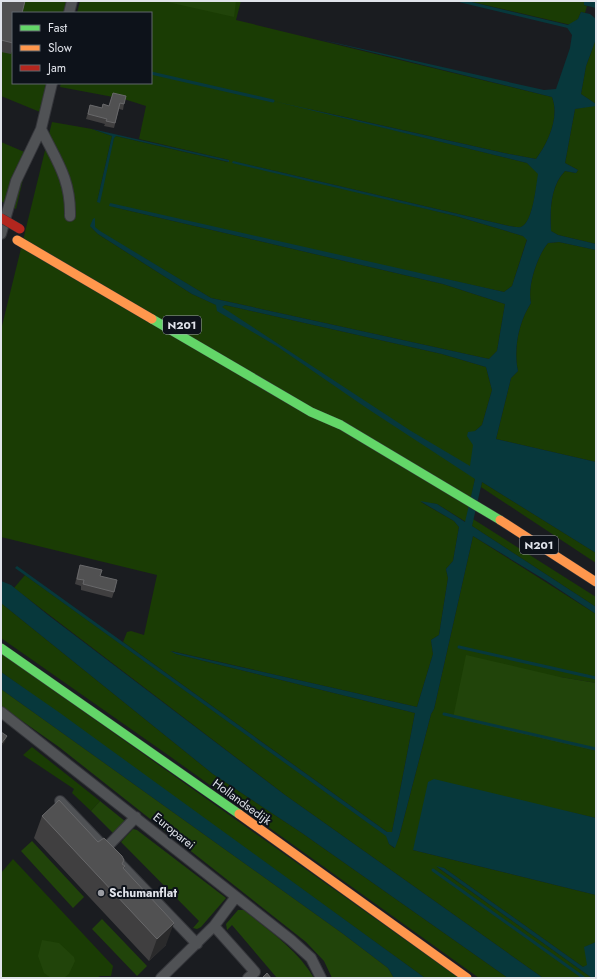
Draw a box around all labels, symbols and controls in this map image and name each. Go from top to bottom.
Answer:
legend [12,12,152,84]
text: Fast [48,19,67,37]
text: Slow [48,39,73,57]
text: Jam [46,59,66,77]
road number: N201 [163,316,201,334]
road number: N201 [520,536,558,554]
street label: Hollandsedijk [209,774,276,830]
street label: Europarei [149,809,199,853]
place label: Schumanflat [109,884,177,902]
marker: Schumanflat [96,888,106,898]

